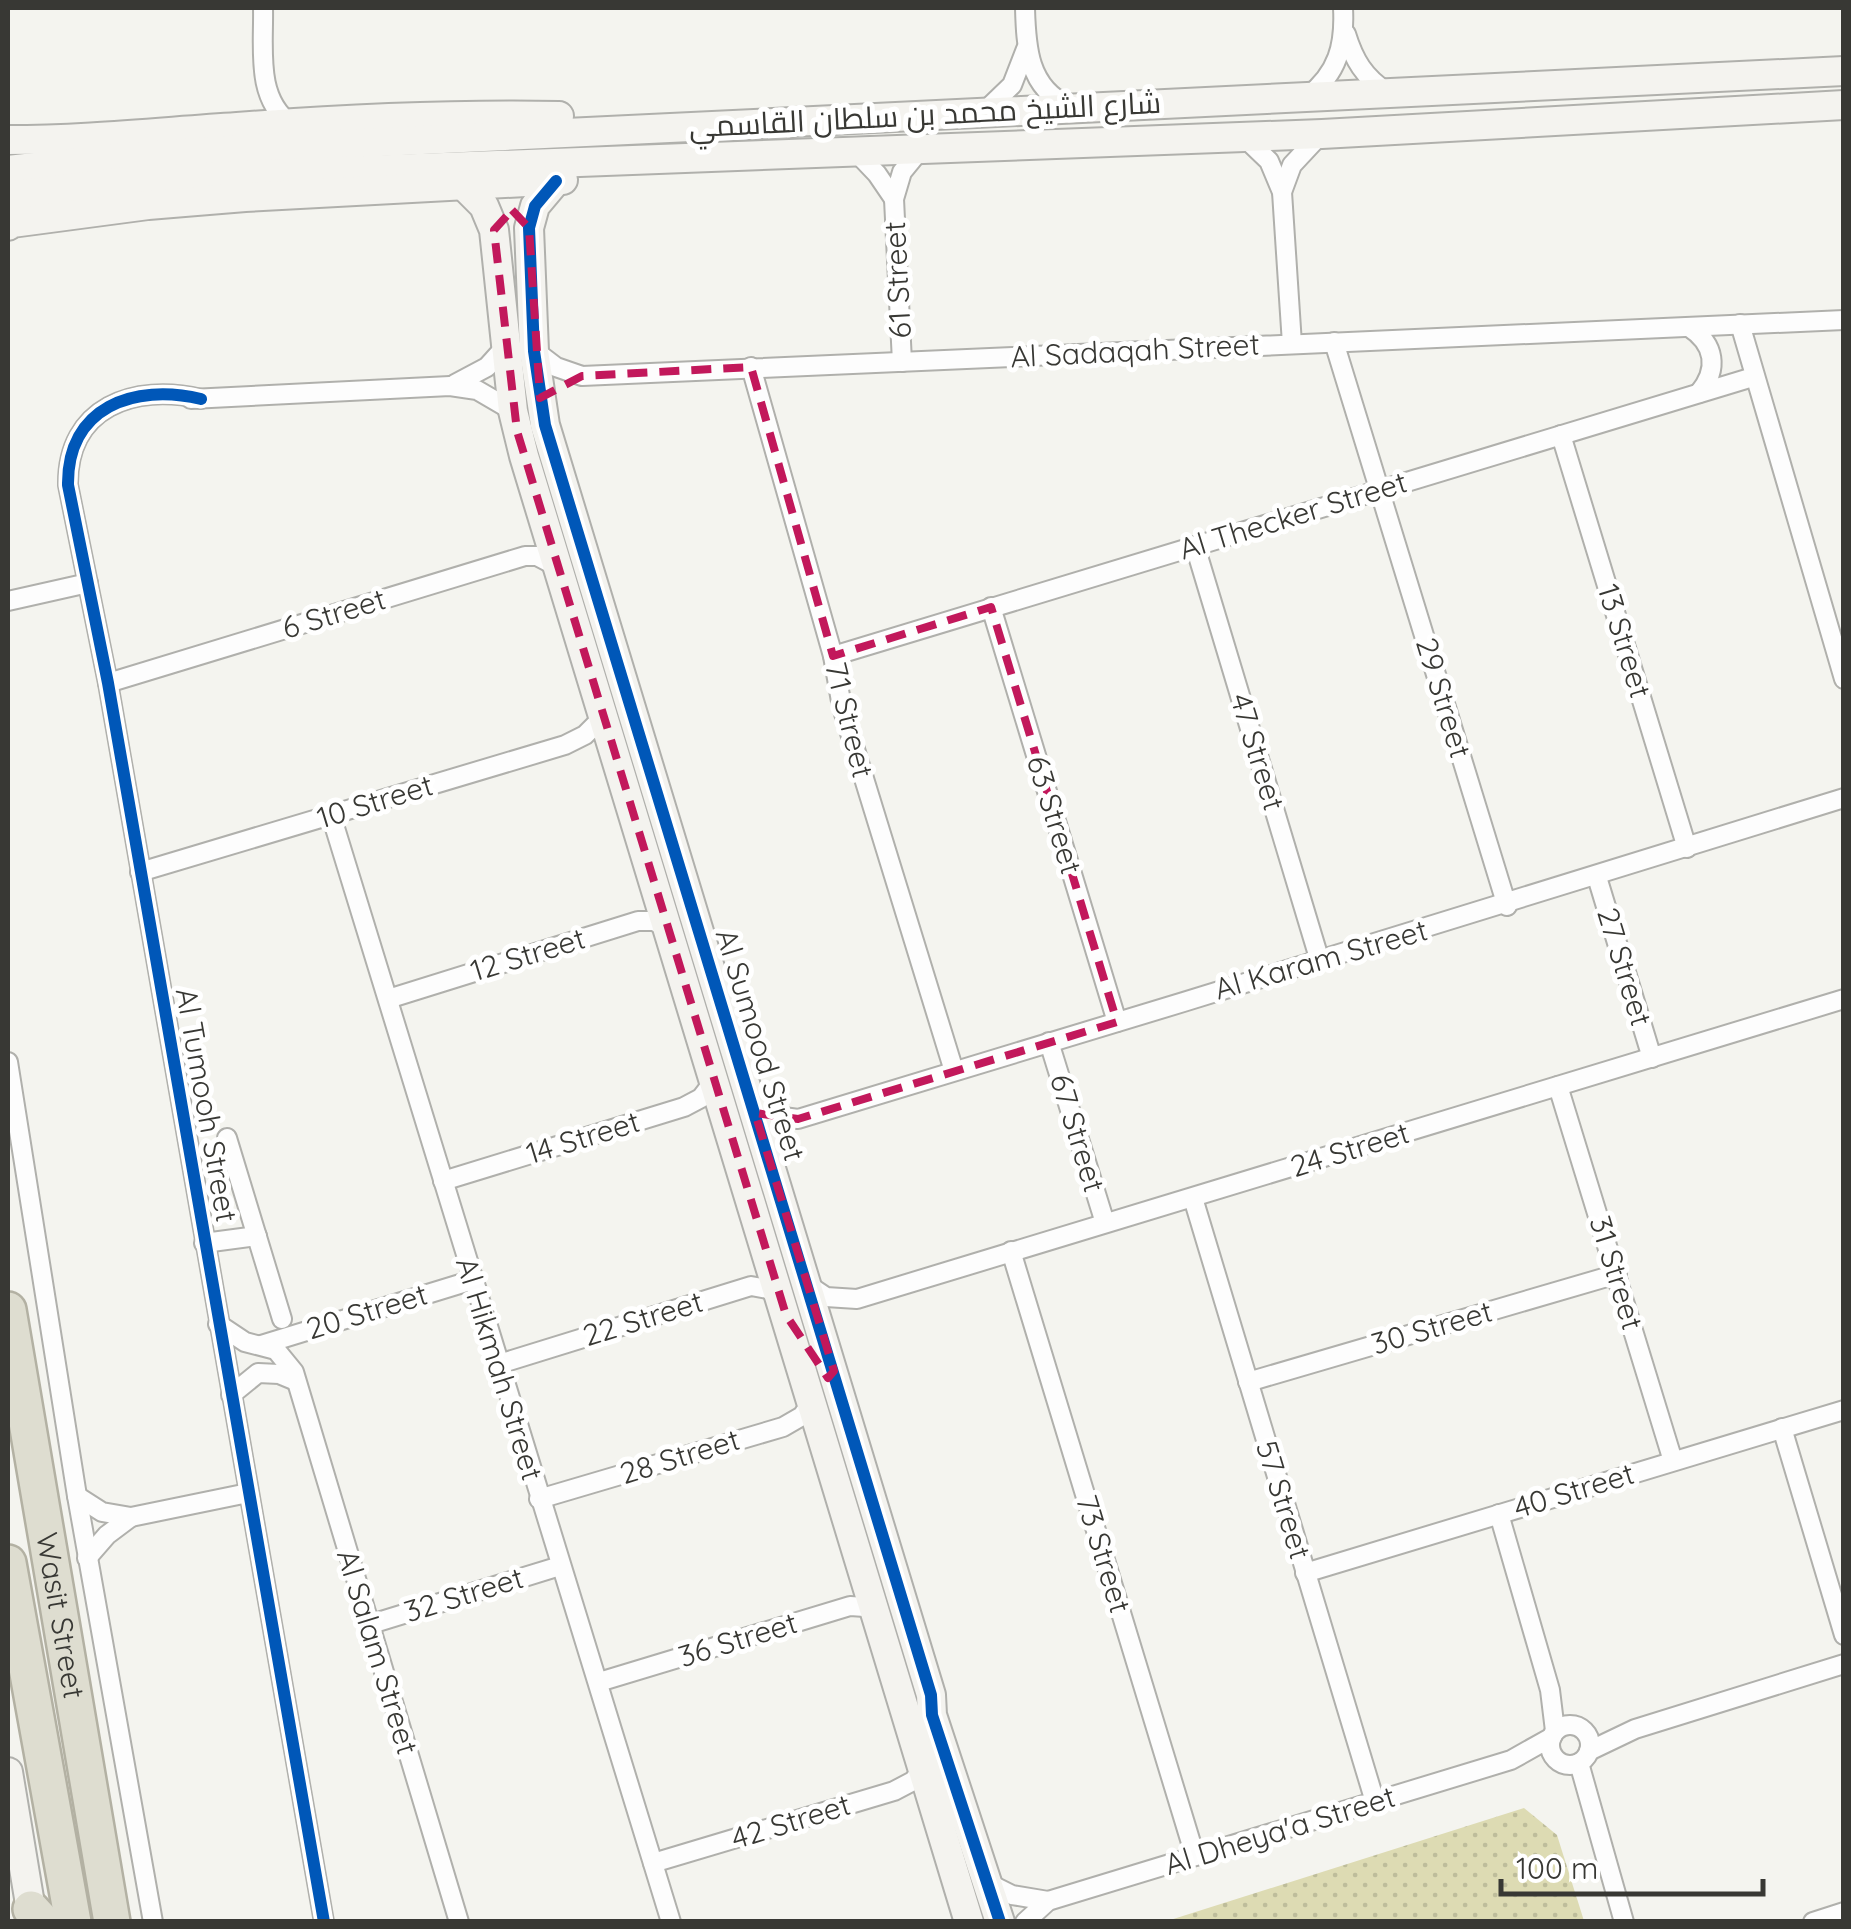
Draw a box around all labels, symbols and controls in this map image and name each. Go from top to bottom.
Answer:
street label: شارع الشيخ محمد بن سلطان القاسمي [688,83,1162,150]
street label: 61 Street [875,220,919,340]
street label: Al Sadaqah Street [1009,324,1261,376]
street label: Al Thecker Street [1174,462,1411,568]
street label: 6 Street [277,579,390,647]
street label: 13 Street [1590,579,1660,702]
street label: 29 Street [1408,633,1480,762]
street label: 71 Street [817,658,883,782]
street label: 47 Street [1222,689,1294,815]
street label: 63 Street [1019,751,1091,879]
street label: 10 Street [312,765,437,837]
street label: 27 Street [1589,903,1661,1030]
street label: Al Karam Street [1210,910,1432,1008]
street label: 12 Street [466,919,590,989]
street label: Al Sumood Street [708,924,814,1165]
street label: Al Tumooh Street [168,985,246,1225]
street label: 67 Street [1042,1069,1114,1196]
street label: 14 Street [521,1102,644,1172]
street label: 24 Street [1286,1113,1414,1185]
street label: 31 Street [1582,1211,1652,1334]
street label: Al Hikmah Street [448,1253,552,1485]
street label: 20 Street [302,1275,432,1347]
street label: 22 Street [578,1282,707,1354]
street label: 30 Street [1367,1292,1496,1362]
street label: 28 Street [615,1420,744,1492]
street label: 57 Street [1248,1436,1320,1564]
street label: 40 Street [1509,1454,1638,1526]
street label: 73 Street [1068,1490,1140,1617]
street label: Wasit Street [28,1530,94,1701]
street label: Al Salam Street [329,1545,427,1759]
street label: 32 Street [400,1558,528,1630]
street label: 36 Street [674,1603,802,1675]
street label: Al Dheya'a Street [1160,1777,1400,1883]
street label: 42 Street [727,1785,855,1857]
scale bar [1501,1834,1764,1896]
text: 100 m [1516,1849,1598,1887]

